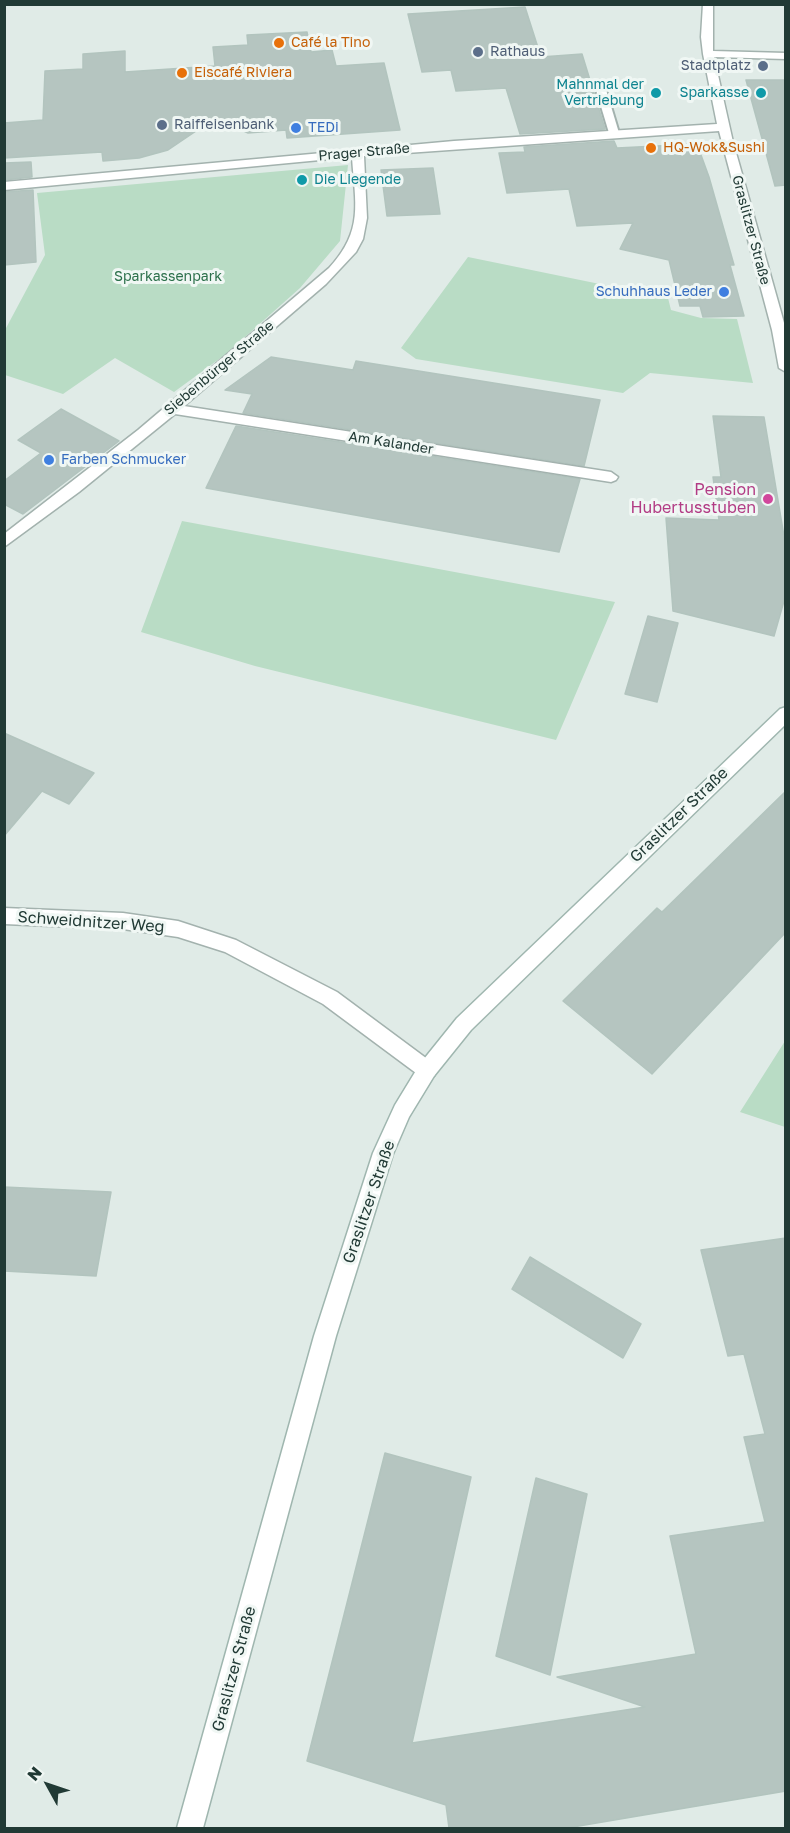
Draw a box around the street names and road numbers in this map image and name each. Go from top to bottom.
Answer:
street label: Prager Straße [318,140,410,164]
street label: Graslitzer Straße [728,173,774,287]
street label: Siebenbürger Straße [161,317,277,419]
street label: Am Kalander [347,428,435,458]
street label: Graslitzer Straße [626,763,732,867]
street label: Schweidnitzer Weg [17,907,165,937]
street label: Graslitzer Straße [339,1138,399,1266]
street label: Graslitzer Straße [208,1604,260,1734]

